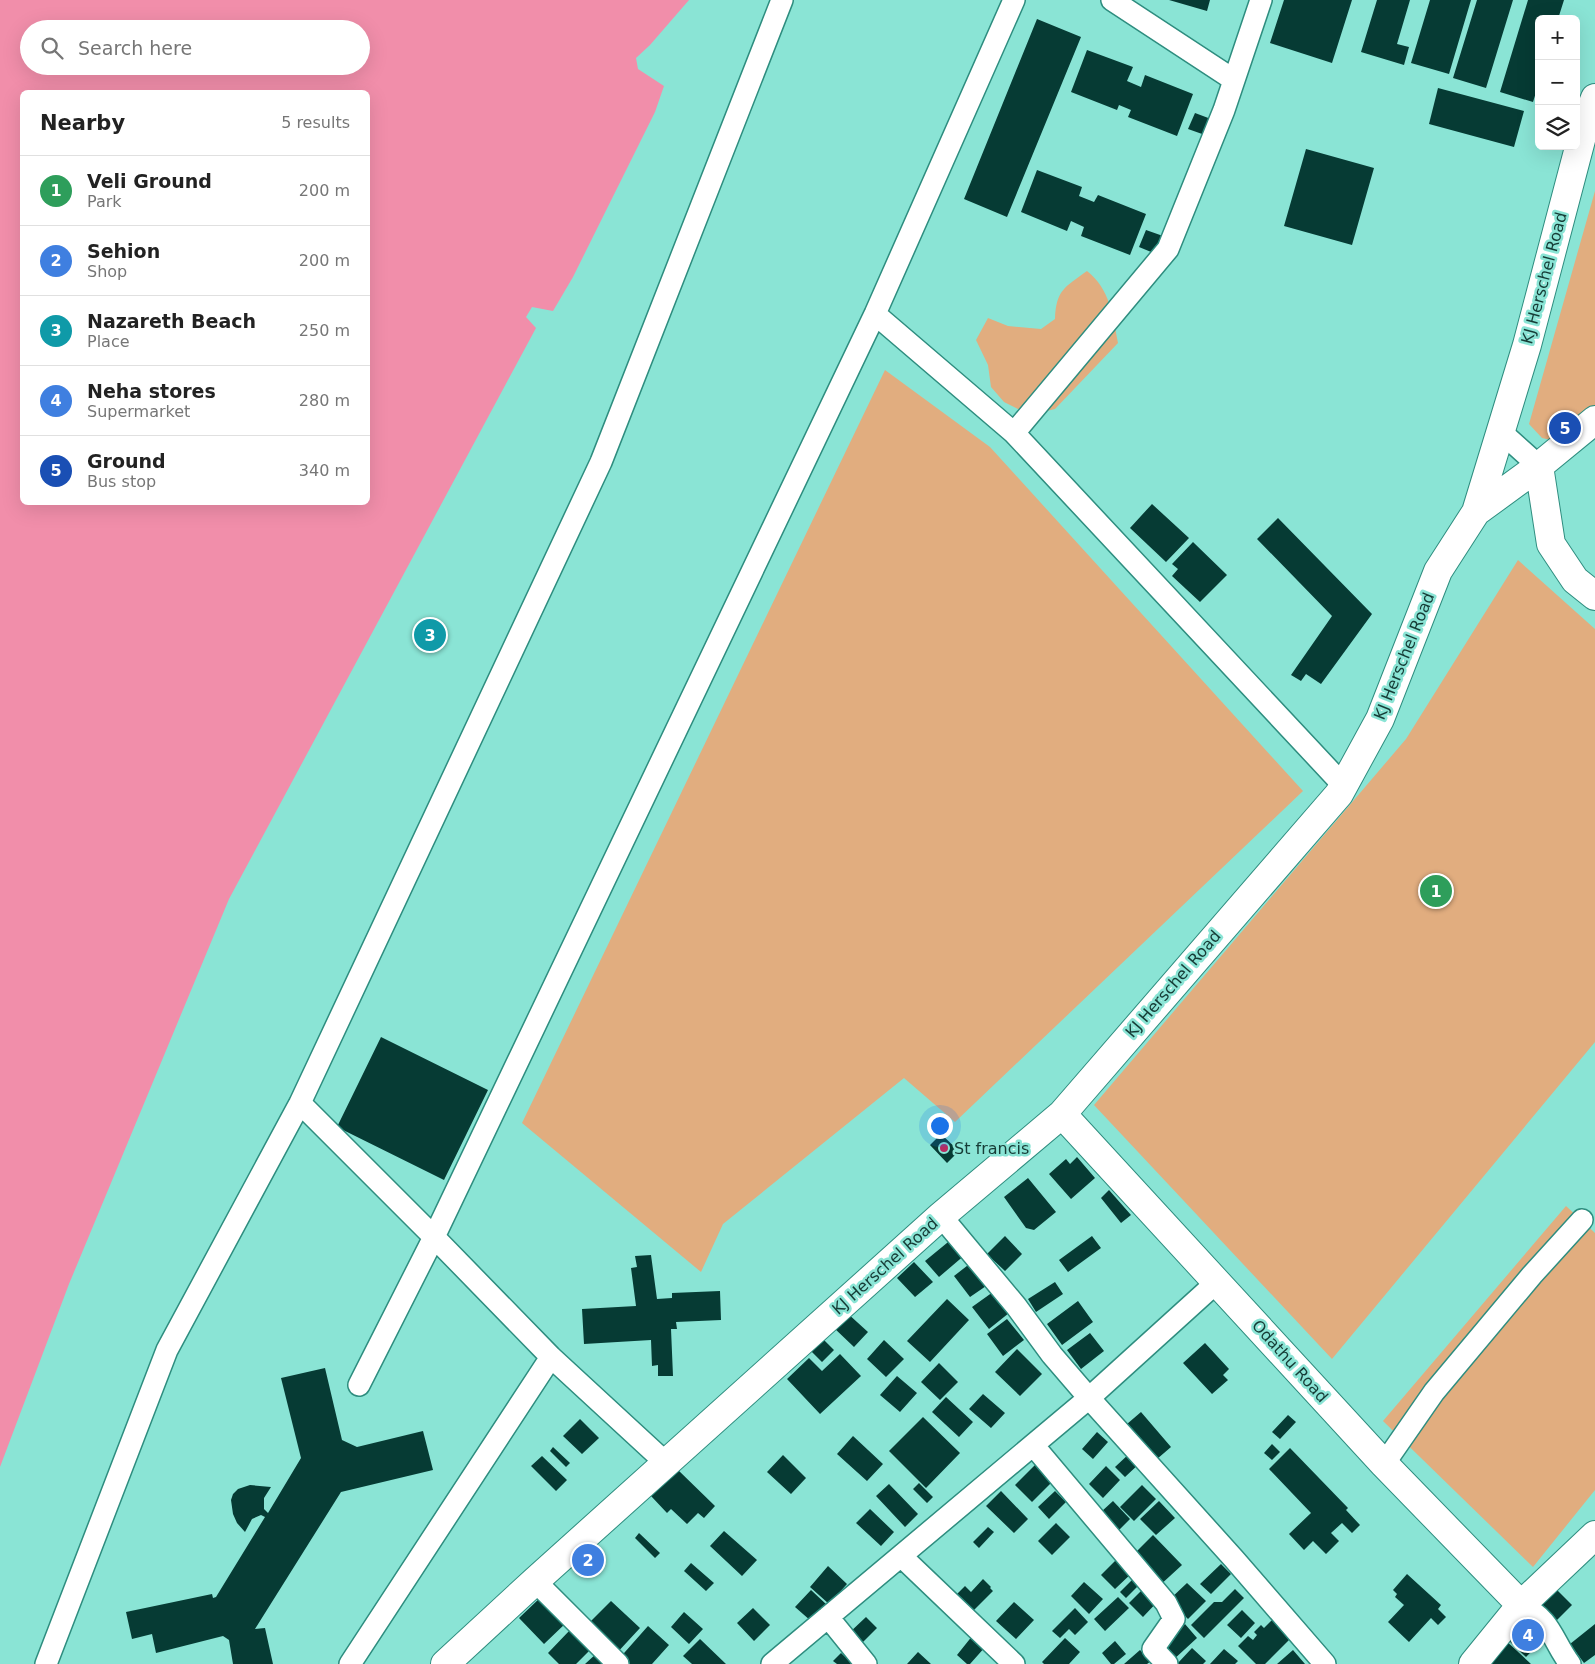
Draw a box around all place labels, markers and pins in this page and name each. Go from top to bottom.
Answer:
pin: 5 [1549,409,1581,447]
pin: 3 [414,616,446,654]
pin: 1 [1420,872,1452,910]
place label: St francis [954,1139,1029,1158]
marker: St francis [938,1142,950,1154]
pin: 2 [572,1541,604,1579]
pin: 4 [1512,1616,1544,1654]

